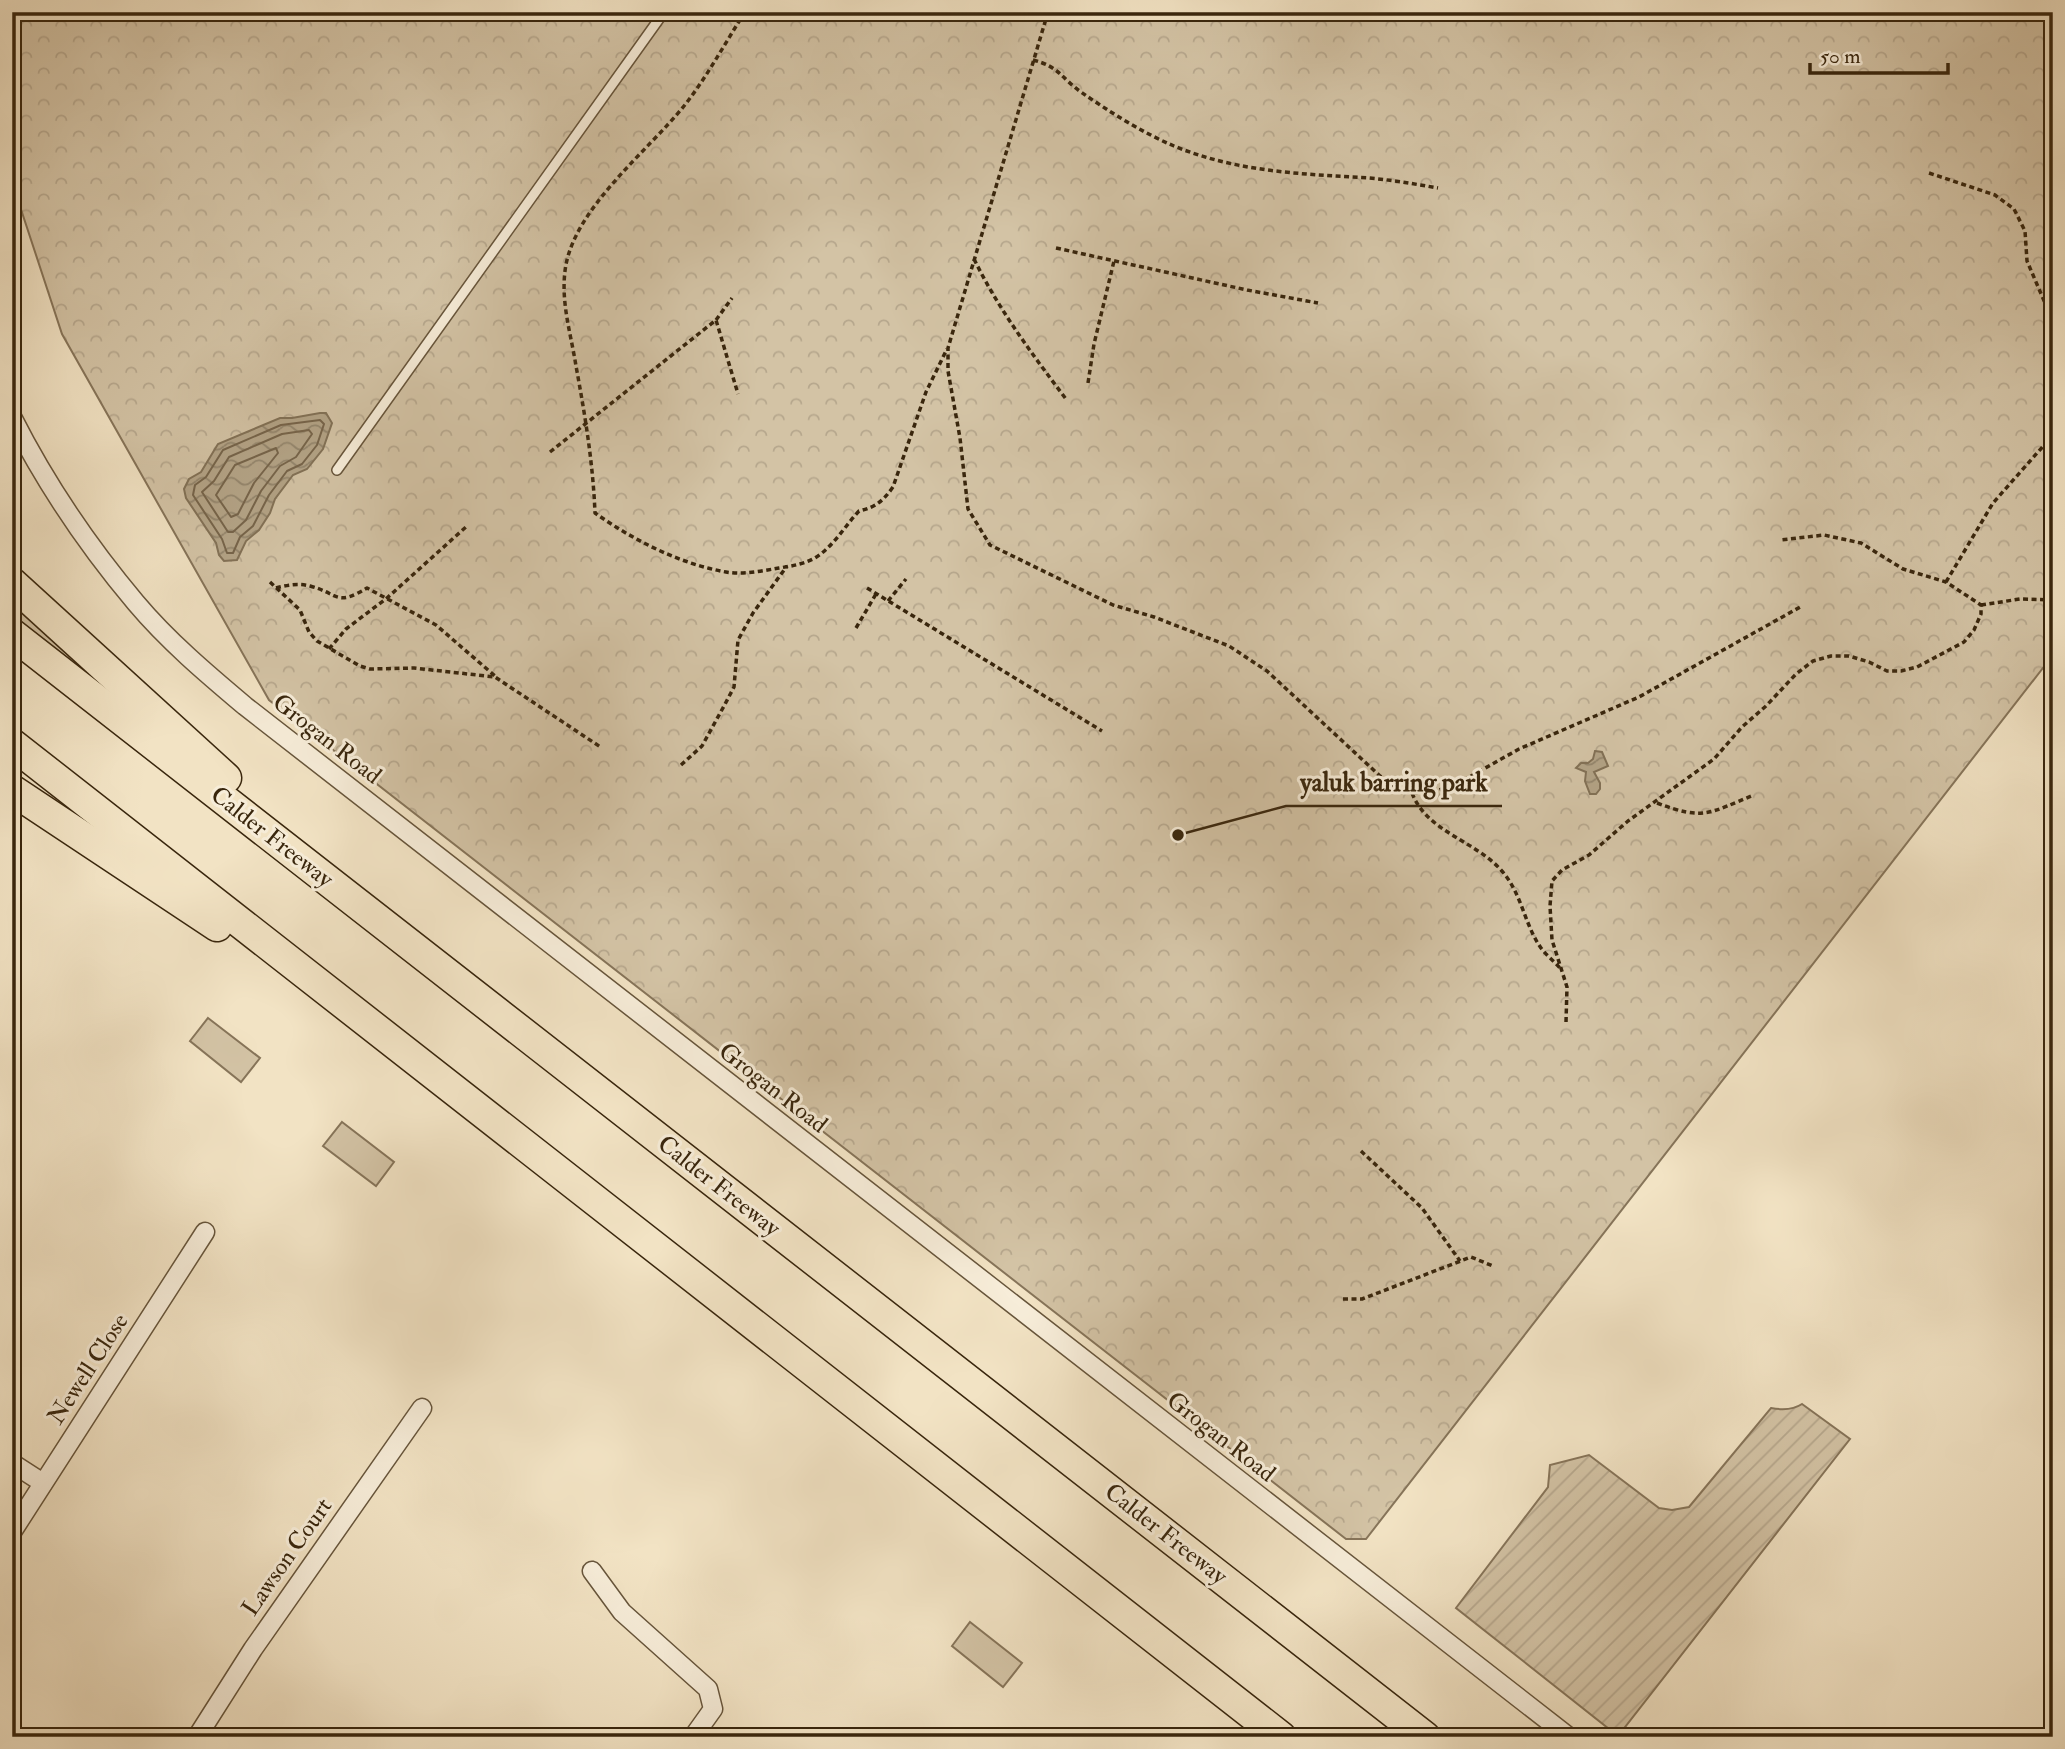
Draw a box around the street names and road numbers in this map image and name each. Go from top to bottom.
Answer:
street label: Grogan Road [266,687,388,791]
street label: Calder Freeway [204,779,340,895]
street label: Grogan Road [712,1036,834,1140]
street label: Calder Freeway [651,1128,787,1244]
street label: Newell Close [41,1308,135,1430]
street label: Grogan Road [1160,1385,1282,1489]
street label: Calder Freeway [1098,1476,1234,1592]
street label: Lawson Court [235,1492,339,1622]

